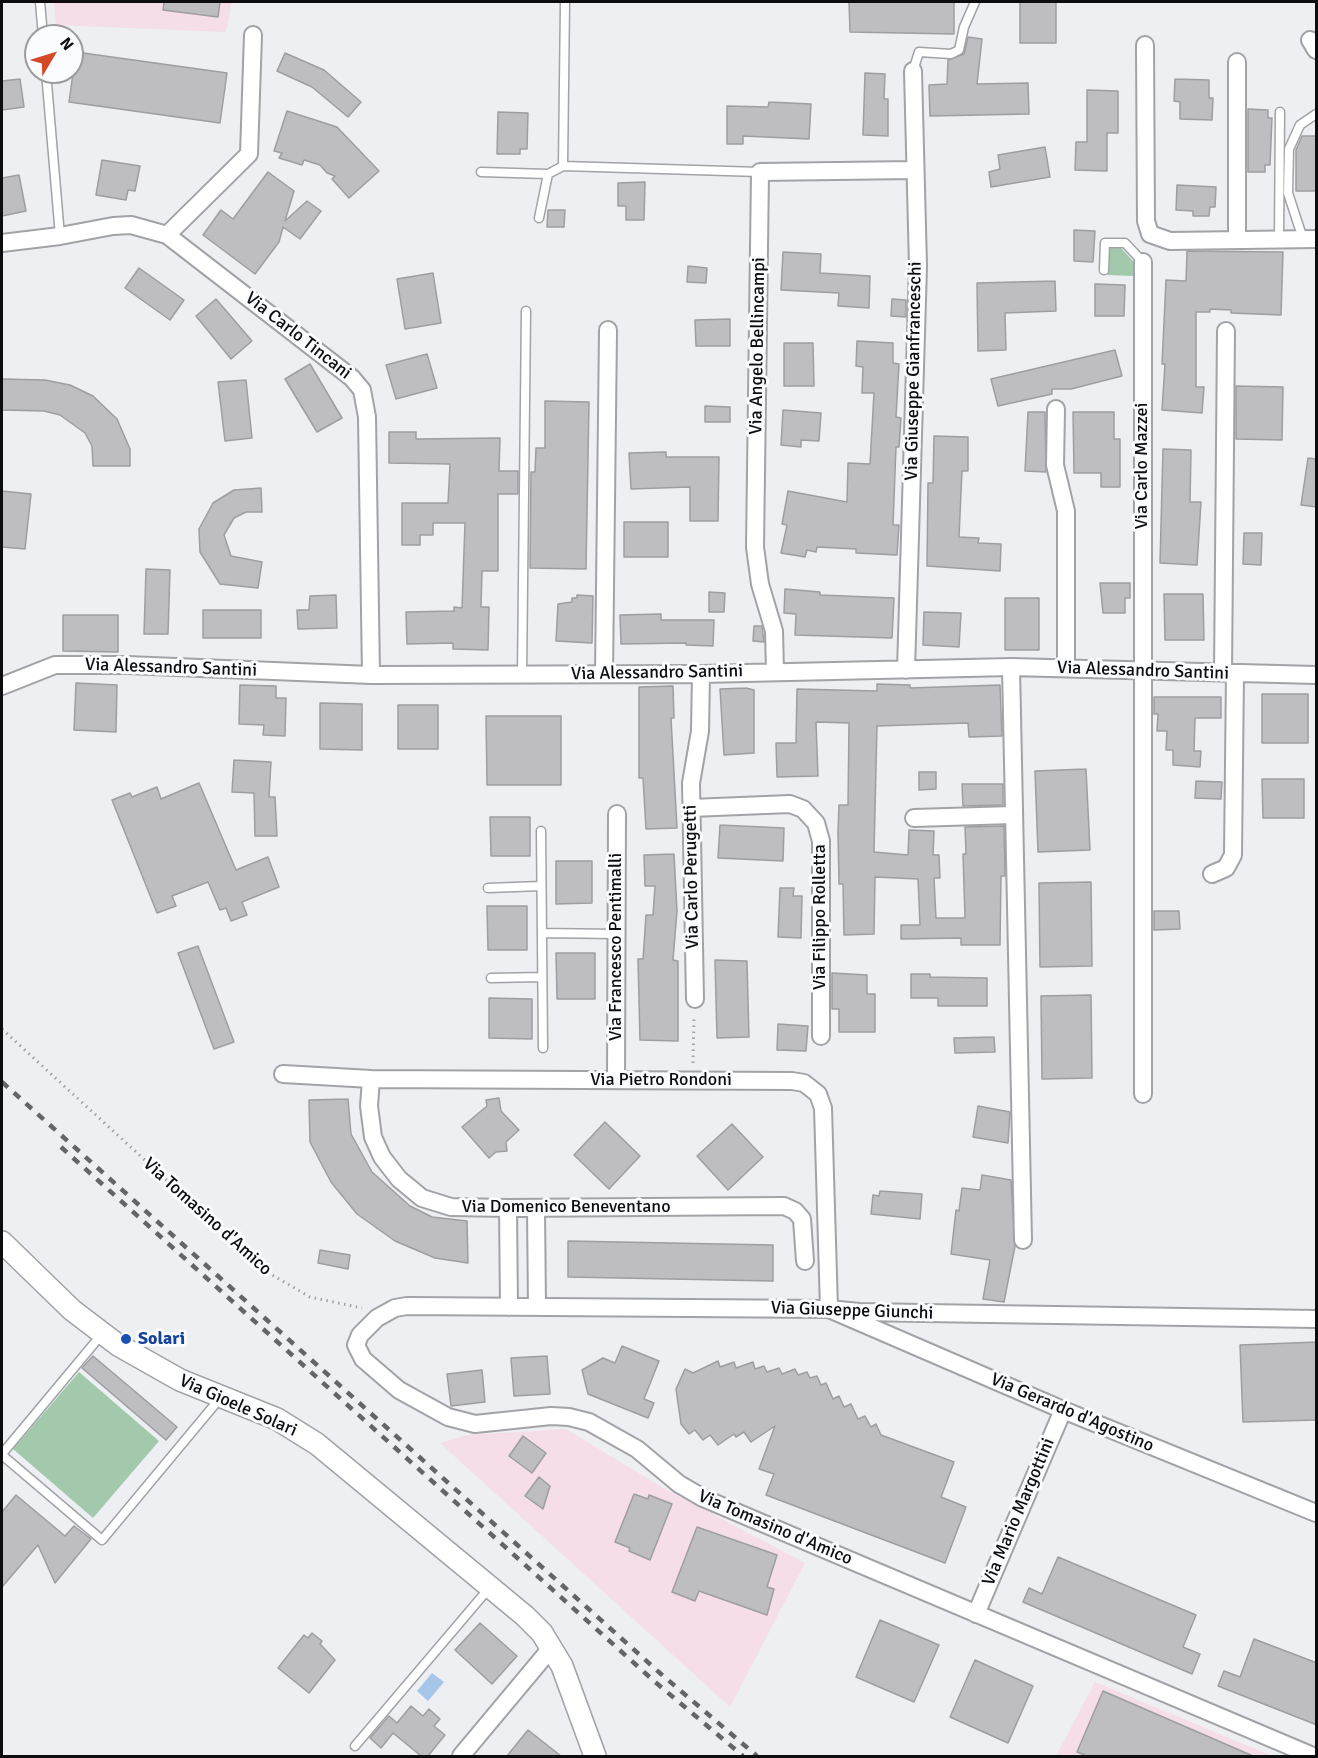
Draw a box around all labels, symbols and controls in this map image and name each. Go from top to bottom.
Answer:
north arrow [24,24,84,84]
text: N [55,34,78,55]
street label: Via Angelo Bellincampi [746,257,770,435]
street label: Via Giuseppe Gianfranceschi [901,261,927,481]
street label: Via Carlo Tincani [240,288,356,384]
street label: Via Carlo Mazzei [1131,403,1153,529]
street label: Via Alessandro Santini [85,654,257,682]
street label: Via Alessandro Santini [1057,657,1229,685]
street label: Via Alessandro Santini [571,661,743,685]
street label: Via Carlo Perugetti [680,805,704,949]
street label: Via Filippo Rolletta [809,844,831,990]
street label: Via Francesco Pentimalli [605,853,627,1041]
street label: Via Pietro Rondoni [590,1069,732,1091]
street label: Via Tomasino d'Amico [138,1154,276,1280]
street label: Via Domenico Beneventano [462,1196,670,1218]
street label: Via Giuseppe Giunchi [770,1297,934,1325]
place label: Solari [138,1328,185,1350]
marker: Solari [119,1332,133,1346]
street label: Via Gerardo d'Agostino [987,1369,1157,1457]
street label: Via Gioele Solari [176,1370,300,1442]
street label: Via Mario Margottini [978,1435,1060,1589]
street label: Via Tomasino d'Amico [695,1486,855,1570]

